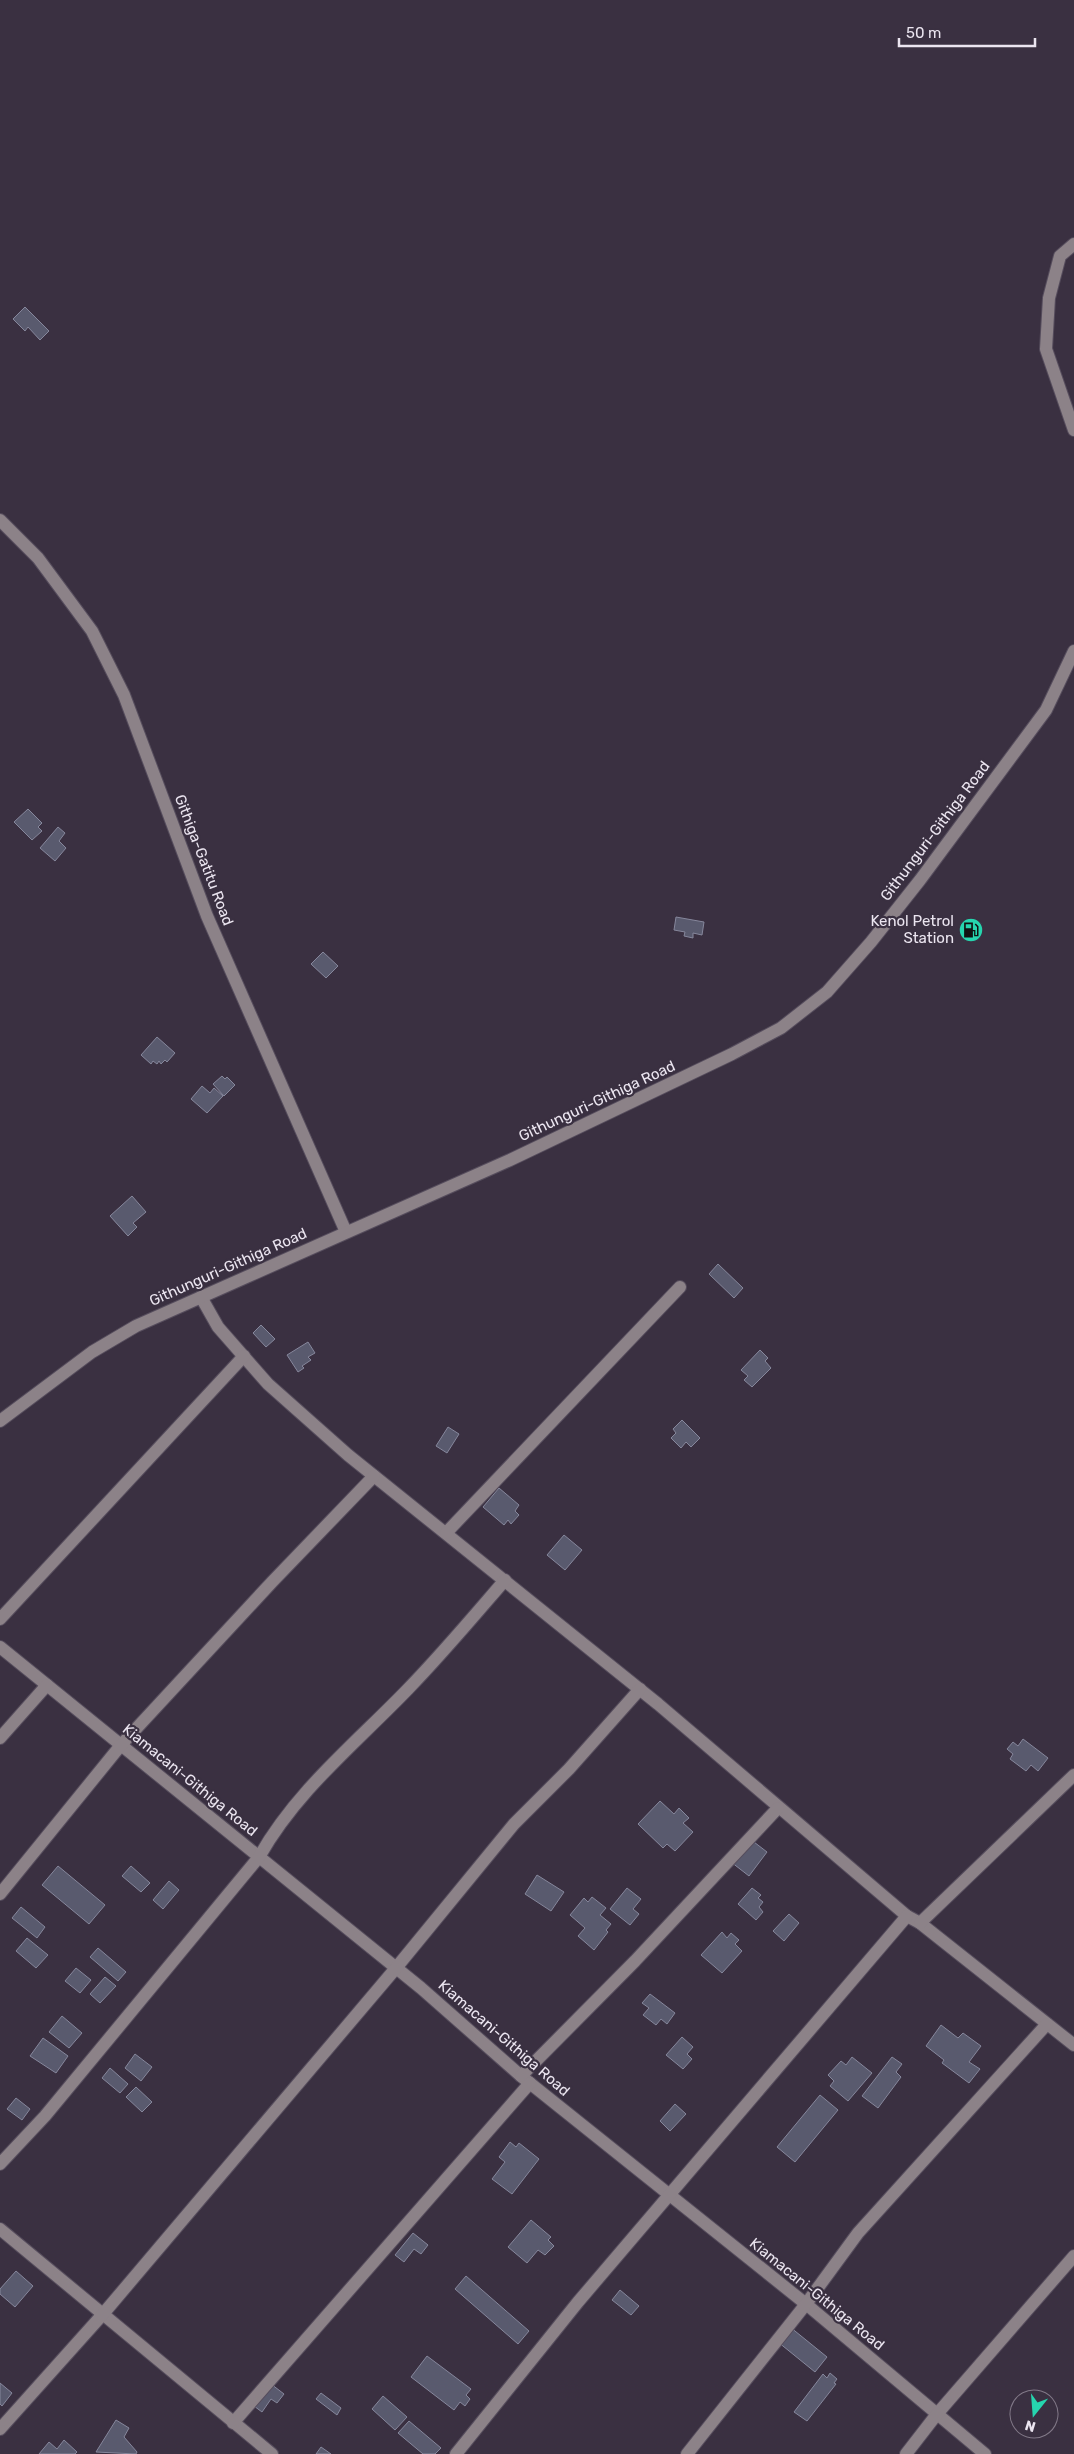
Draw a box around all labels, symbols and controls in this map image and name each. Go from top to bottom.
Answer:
scale bar [899,15,1035,47]
text: 50 m [906,24,941,42]
street label: Githunguri-Githiga Road [877,758,993,904]
street label: Githiga-Gatitu Road [171,792,237,928]
place label: Kenol Petrol Station [870,912,954,947]
fuel station icon: Kenol Petrol Station [958,917,984,943]
street label: Githunguri-Githiga Road [516,1057,678,1145]
street label: Githunguri-Githiga Road [146,1224,310,1310]
street label: Kiamacani-Githiga Road [119,1720,261,1840]
street label: Kiamacani-Githiga Road [435,1976,573,2100]
street label: Kiamacani-Githiga Road [746,2234,888,2354]
north arrow [1009,2389,1059,2439]
text: N [1023,2416,1038,2436]

